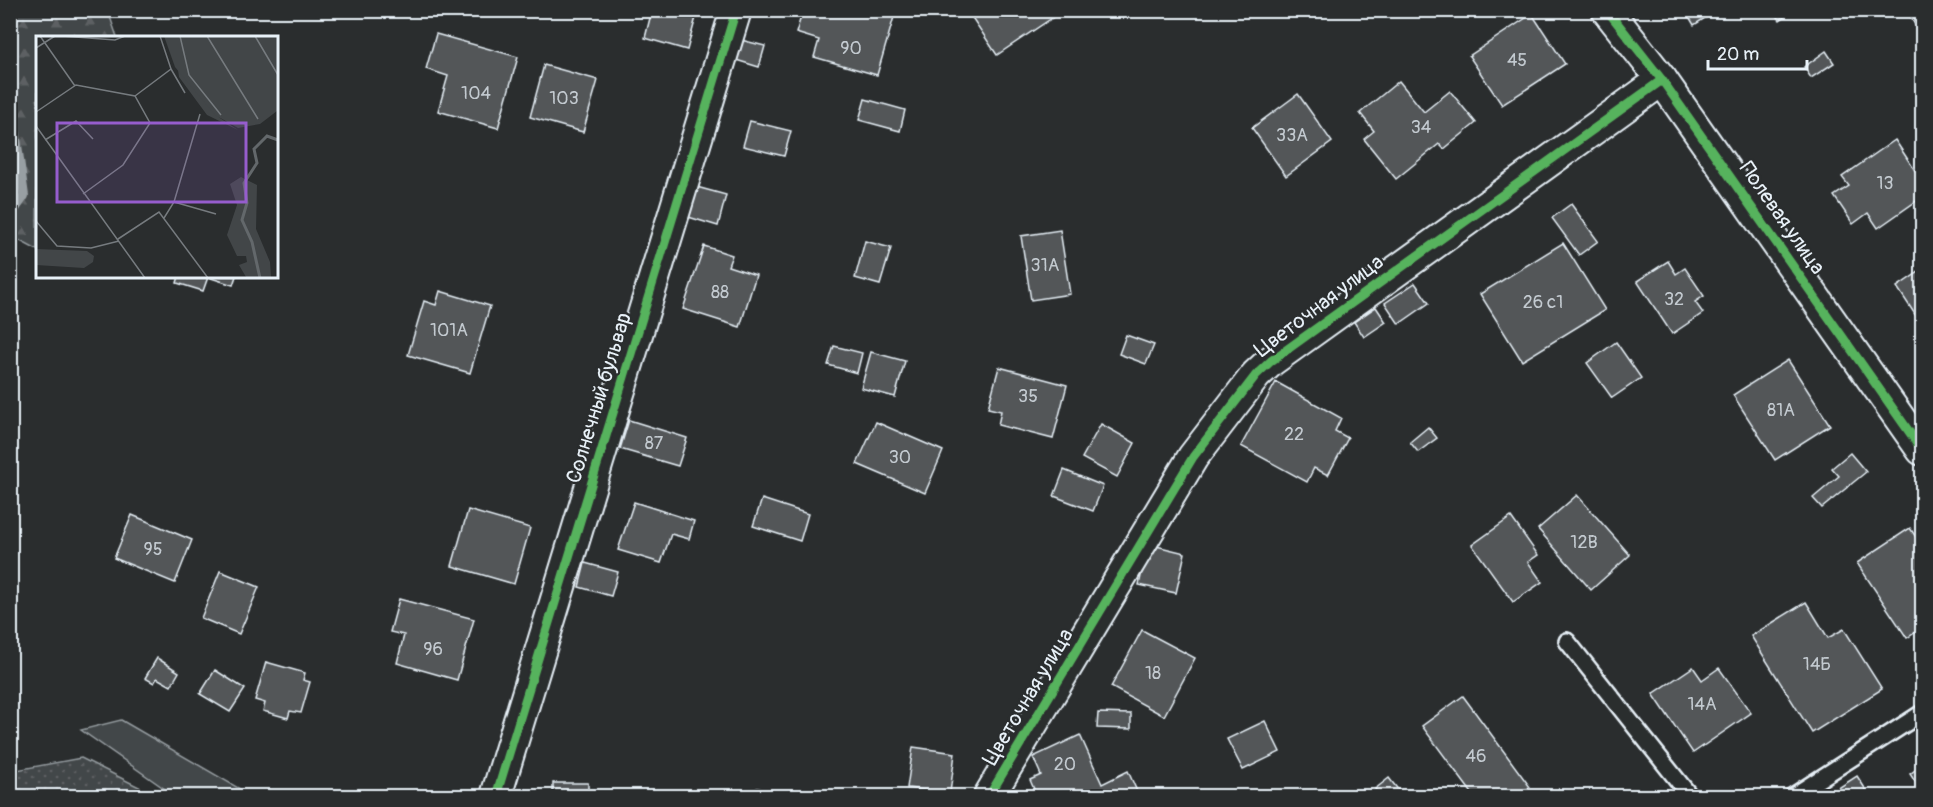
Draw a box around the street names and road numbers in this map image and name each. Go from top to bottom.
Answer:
street label: Полевая улица [1733,156,1831,280]
street label: Цветочная улица [1249,249,1389,363]
street label: Солнечный бульвар [560,309,638,487]
street label: Цветочная улица [977,624,1079,770]

